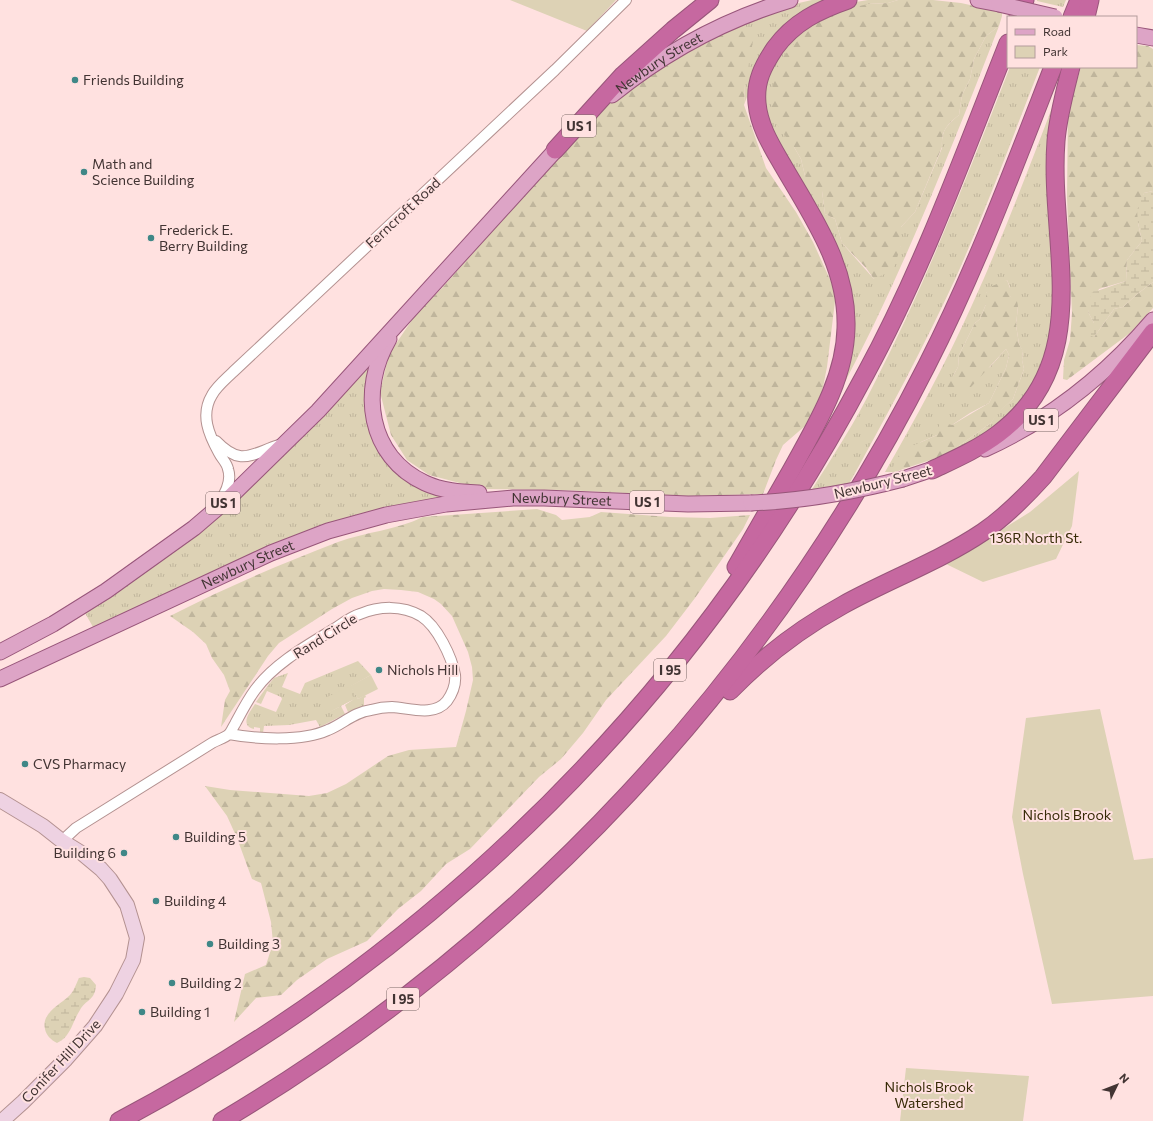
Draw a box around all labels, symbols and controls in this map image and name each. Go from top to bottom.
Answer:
legend [1007,16,1137,68]
text: Road [1043,24,1071,38]
street label: Newbury Street [612,28,705,97]
text: Park [1043,44,1069,58]
place label: Friends Building [83,71,184,88]
marker: Friends Building [70,75,80,85]
road number: US 1 [562,115,596,137]
place label: Math and Science Building [92,155,195,188]
marker: Math and Science Building [79,167,89,177]
street label: Ferncroft Road [362,174,444,252]
place label: Frederick E. Berry Building [159,221,248,254]
marker: Frederick E. Berry Building [146,233,156,243]
road number: US 1 [1024,409,1058,431]
street label: Newbury Street [832,461,934,502]
street label: Newbury Street [511,489,612,509]
road number: US 1 [630,491,664,513]
road number: US 1 [206,492,240,514]
park label: 136R North St. [990,529,1082,546]
street label: Newbury Street [198,536,297,592]
street label: Rand Circle [290,609,360,662]
road number: I 95 [654,659,686,681]
place label: Nichols Hill [387,661,458,678]
marker: Nichols Hill [374,665,384,675]
place label: CVS Pharmacy [33,755,126,772]
marker: CVS Pharmacy [20,759,30,769]
park label: Nichols Brook [1023,806,1112,823]
place label: Building 5 [184,828,246,845]
marker: Building 5 [171,832,181,842]
place label: Building 6 [54,844,116,861]
marker: Building 6 [119,848,129,858]
place label: Building 4 [164,892,227,909]
marker: Building 4 [151,896,161,906]
place label: Building 3 [218,935,280,952]
marker: Building 3 [205,939,215,949]
place label: Building 2 [180,974,242,991]
marker: Building 2 [167,978,177,988]
road number: I 95 [387,988,419,1010]
place label: Building 1 [150,1003,210,1020]
marker: Building 1 [137,1007,147,1017]
street label: Conifer Hill Drive [18,1015,104,1106]
north arrow [1097,1065,1137,1105]
text: N [1117,1070,1132,1085]
park label: Nichols Brook Watershed [885,1078,974,1111]

